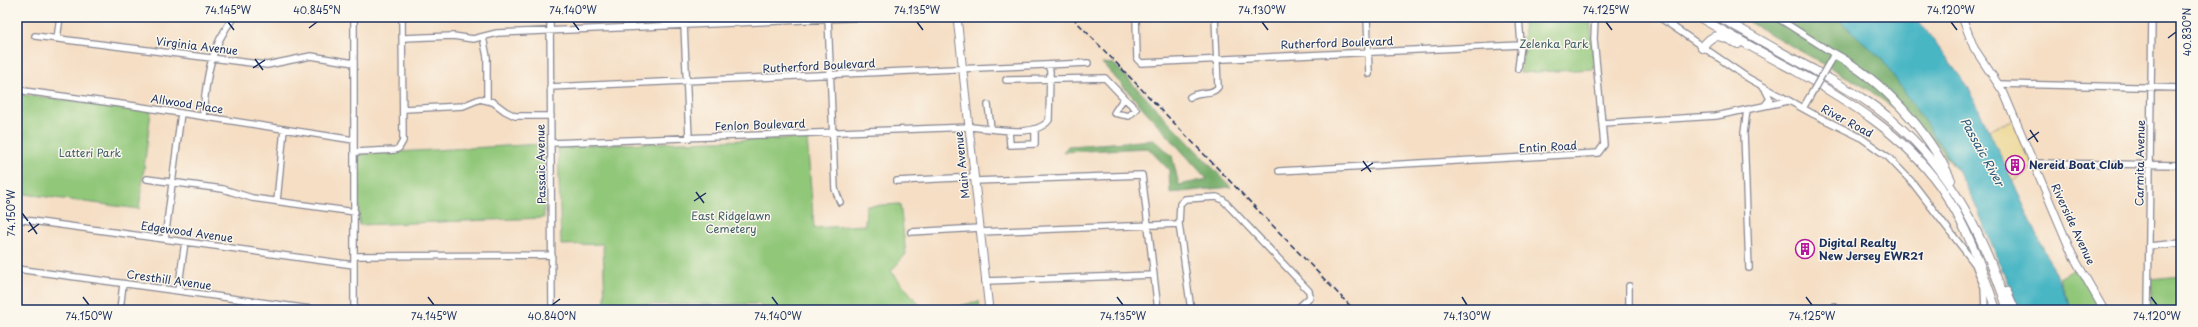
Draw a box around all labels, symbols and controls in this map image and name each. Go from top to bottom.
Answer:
text: 74.145°W [205,2,252,17]
text: 40.845°N [293,2,341,17]
text: 74.140°W [549,2,597,17]
text: 74.135°W [894,2,941,17]
text: 74.130°W [1238,2,1286,17]
text: 74.125°W [1583,2,1630,17]
text: 74.120°W [1927,2,1976,17]
text: 40.830°N [2179,8,2194,56]
street label: Virginia Avenue [155,32,239,59]
street label: Rutherford Boulevard [1280,32,1394,53]
park label: Zelenka Park [1519,35,1589,52]
street label: Rutherford Boulevard [762,54,876,77]
street label: Allwood Place [150,89,225,118]
street label: River Road [1818,100,1876,141]
street label: Fenlon Boulevard [714,114,806,135]
water label: Passaic River [1957,114,2010,190]
street label: Carmita Avenue [2130,120,2149,206]
street label: Passaic Avenue [531,124,550,204]
street label: Main Avenue [950,130,973,200]
street label: Entin Road [1518,136,1578,157]
park label: Latteri Park [59,144,122,161]
building icon: Nereid Boat Club [2004,154,2026,176]
place label: Nereid Boat Club [2029,156,2124,173]
street label: Riverside Avenue [2047,180,2100,268]
text: 74.150°W [3,189,18,237]
park label: East Ridgelawn Cemetery [691,207,771,237]
street label: Edgewood Avenue [140,217,234,246]
place label: Digital Realty New Jersey EWR21 [1819,234,1923,264]
building icon: Digital Realty New Jersey EWR21 [1794,238,1816,260]
street label: Cresthill Avenue [125,265,213,294]
text: 74.150°W [65,308,113,323]
text: 74.145°W [411,308,458,323]
text: 40.840°N [528,308,577,323]
text: 74.140°W [754,308,802,323]
text: 74.135°W [1100,308,1147,323]
text: 74.130°W [1443,308,1491,323]
text: 74.125°W [1789,308,1836,323]
text: 74.120°W [2133,308,2182,323]

